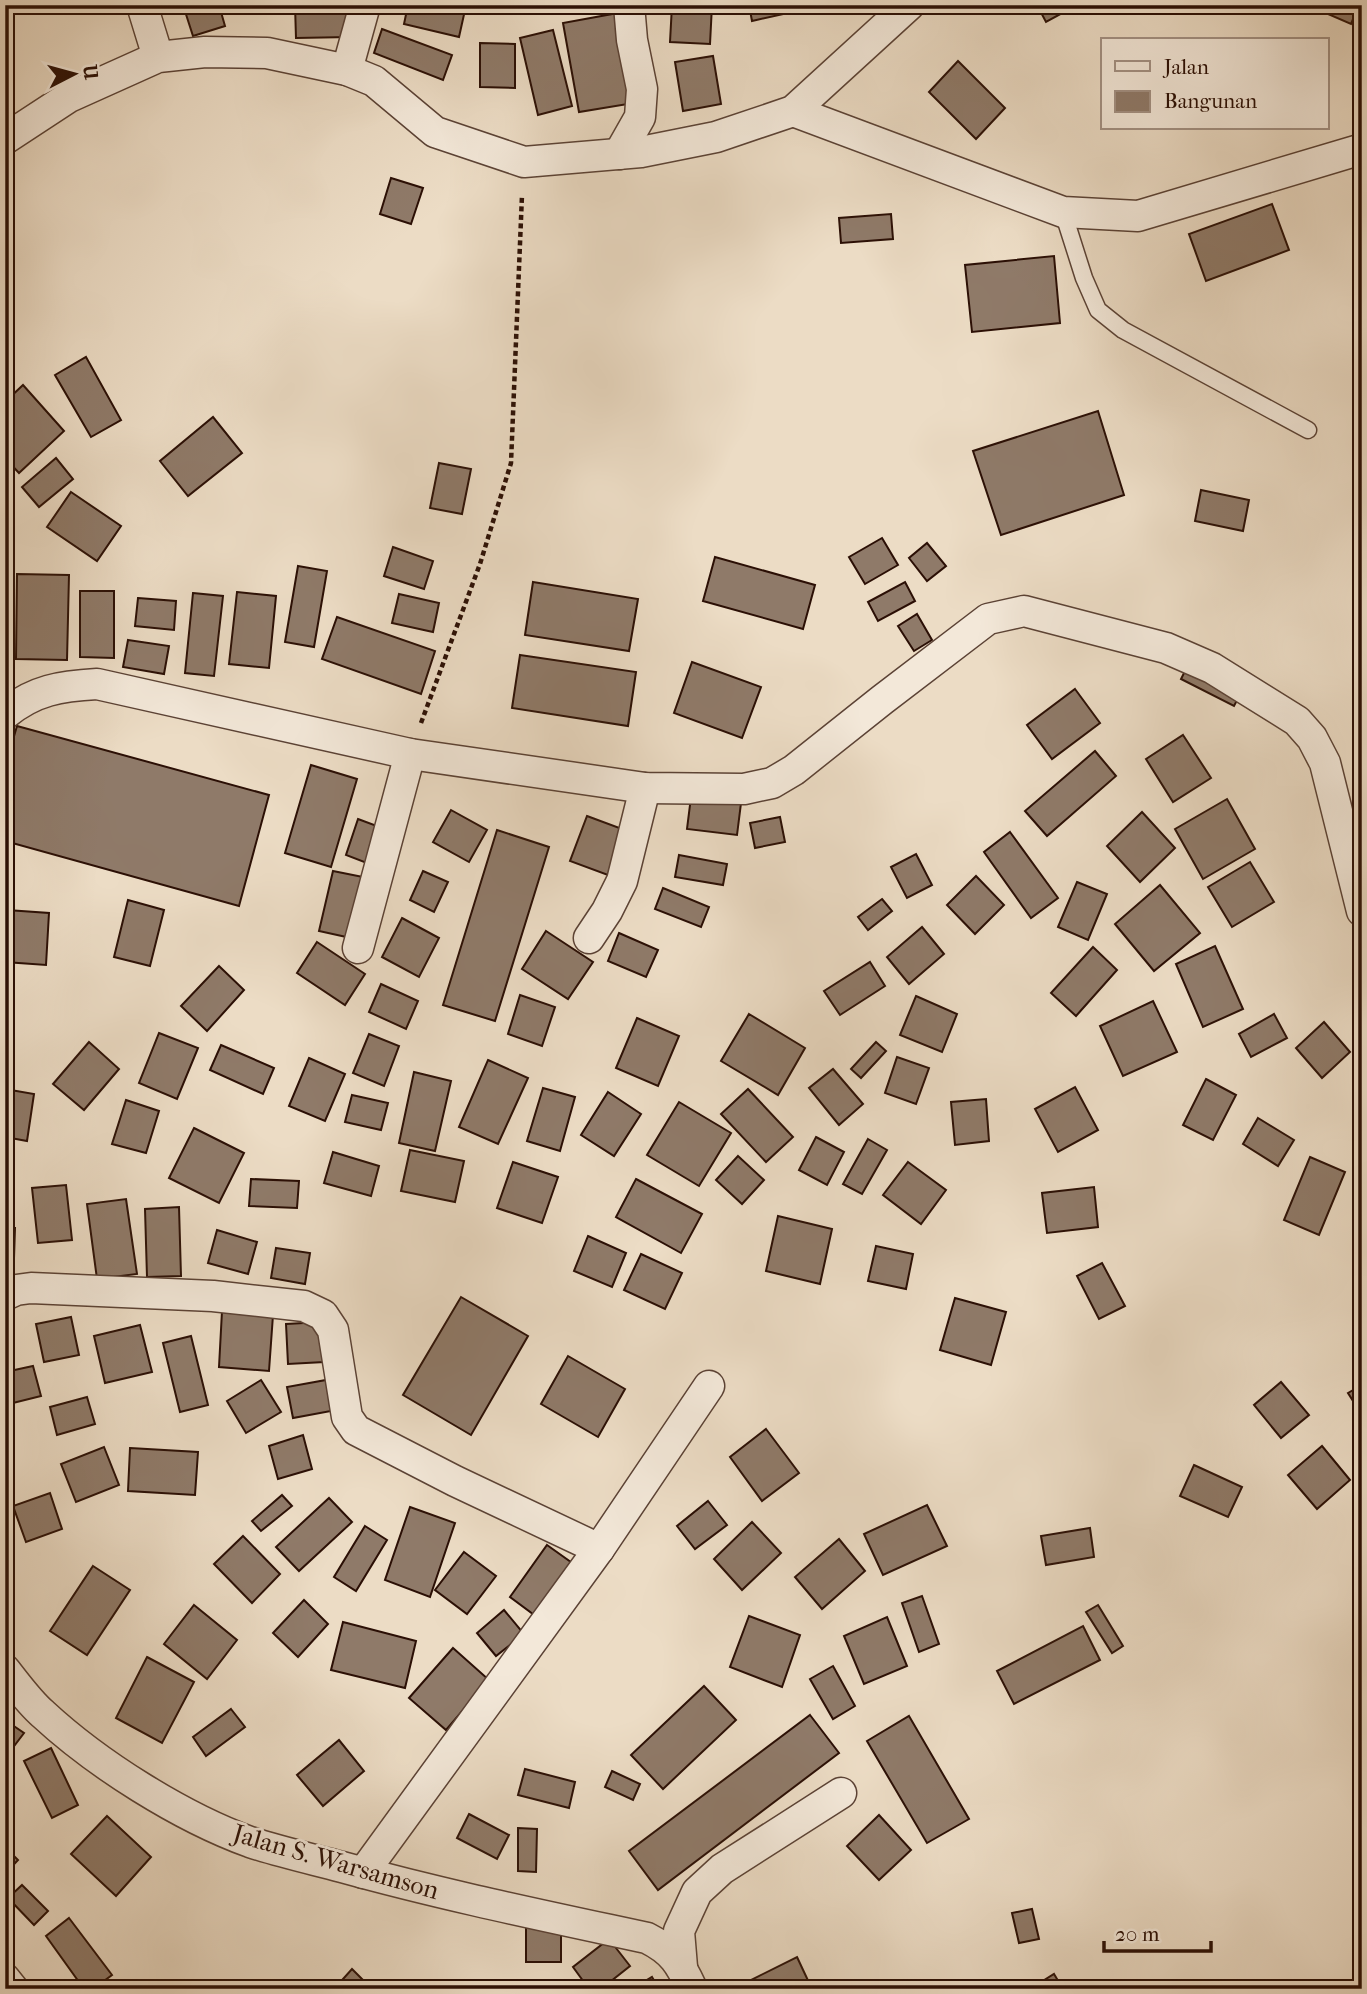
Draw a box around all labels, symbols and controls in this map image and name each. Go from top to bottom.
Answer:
north arrow [38,38,108,108]
legend [1101,38,1328,130]
text: Jalan [1162,55,1209,79]
text: U [78,63,102,81]
text: Bangunan [1164,89,1257,113]
street label: Jalan S. Warsamson [227,1817,443,1906]
scale bar [1104,1910,1211,1954]
text: 20 m [1115,1922,1160,1946]

